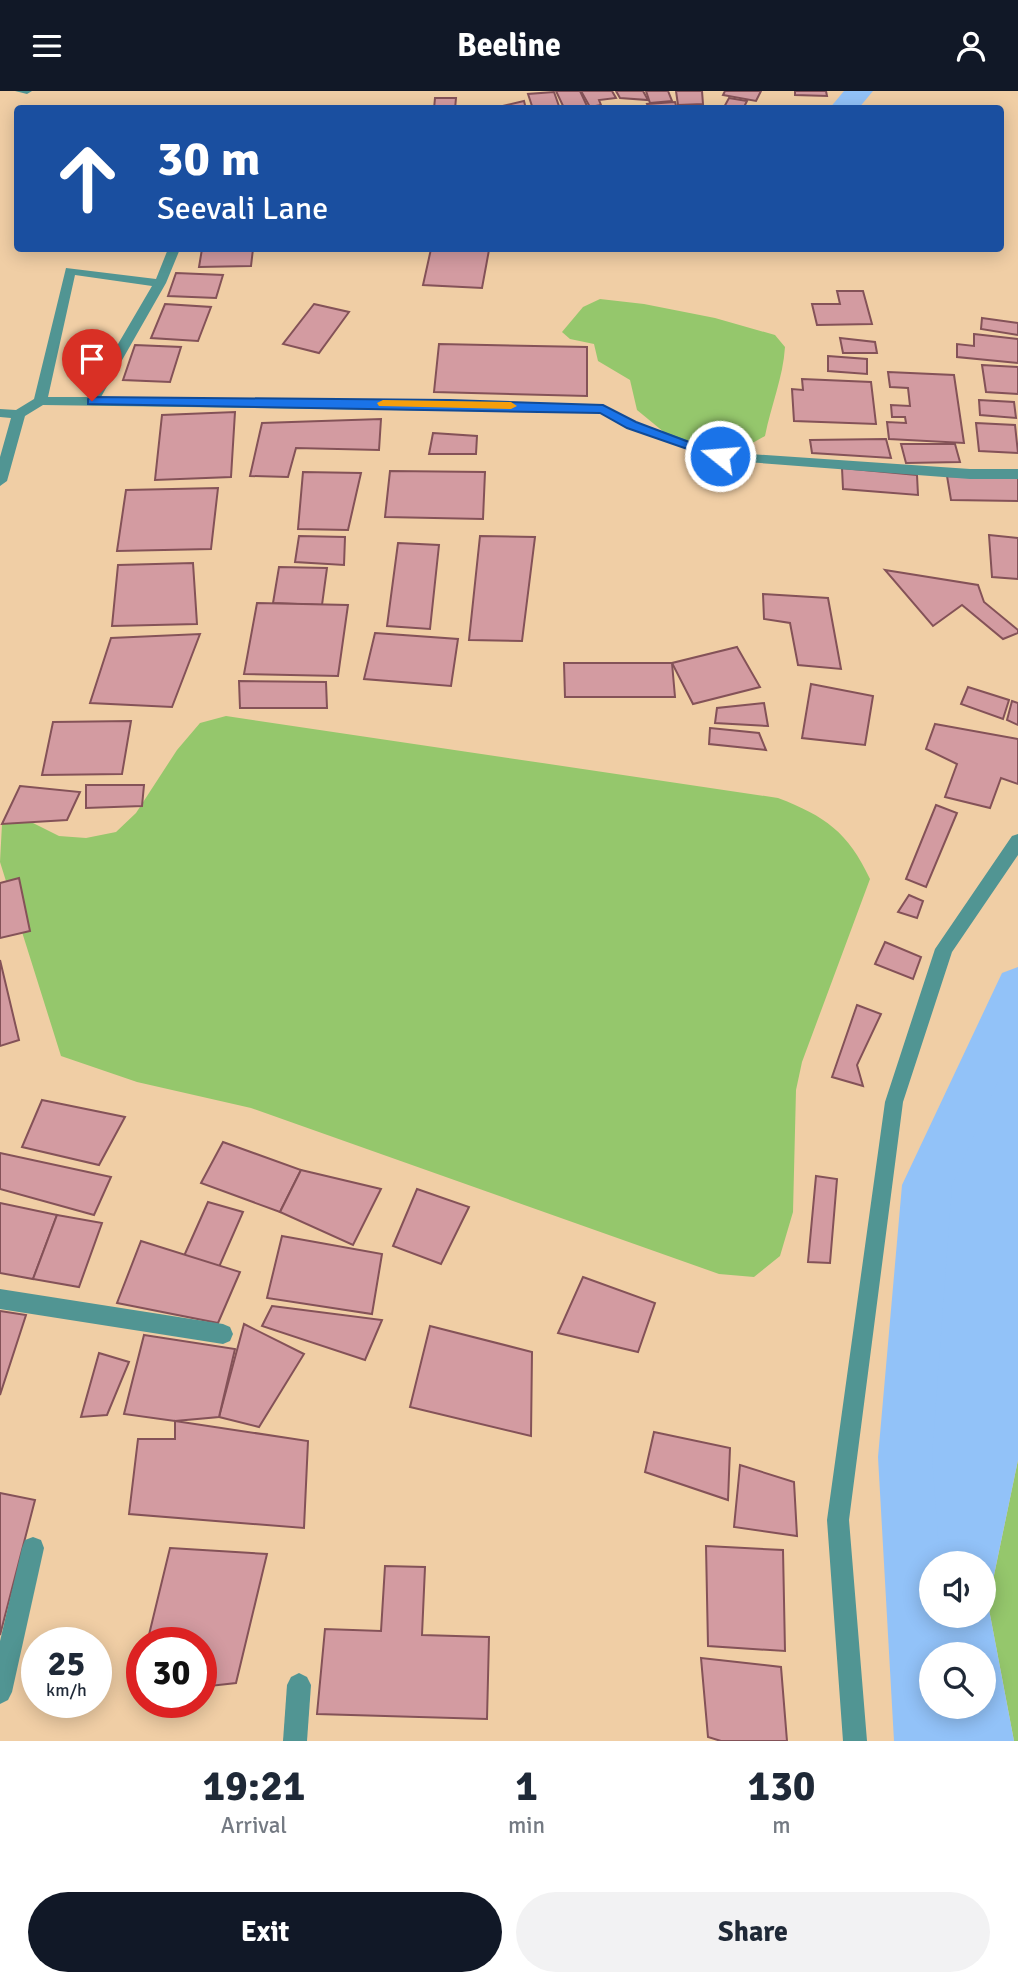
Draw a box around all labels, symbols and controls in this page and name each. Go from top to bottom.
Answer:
text: Beeline [457,26,561,65]
icon: menu [28,27,66,65]
icon: person [952,27,990,65]
text: 30 m [157,129,260,189]
icon: ahead [42,133,133,224]
text: Seevali Lane [157,189,328,228]
pin [62,329,122,401]
icon: arrive [73,340,111,378]
position arrow [683,419,757,493]
map controls [919,1551,996,1719]
button: sound [919,1551,996,1628]
speed limit sign: 30 [126,1627,217,1718]
text: 25 [48,1642,85,1685]
button: search [919,1642,996,1719]
text: km/h [46,1679,87,1701]
text: 19:21 [202,1761,306,1812]
text: 1 [515,1761,538,1812]
text: 130 [747,1761,816,1812]
text: Arrival [221,1811,287,1840]
text: min [508,1811,545,1840]
text: m [772,1811,791,1840]
button: Exit [28,1892,502,1972]
button: Share [516,1892,990,1972]

